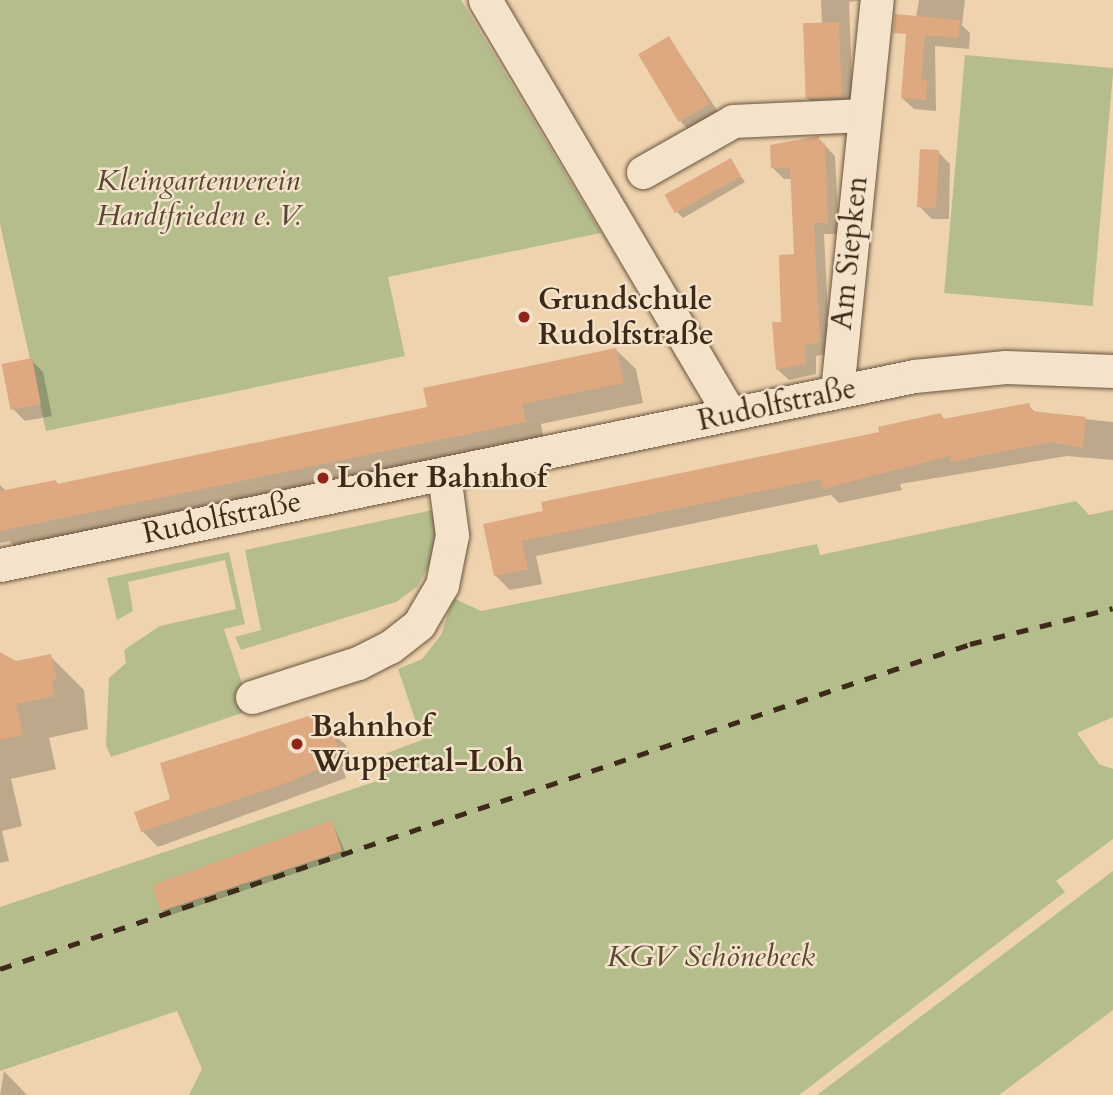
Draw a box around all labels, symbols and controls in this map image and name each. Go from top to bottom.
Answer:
park label: Kleingartenverein Hardtfrieden e. V. [96,163,300,233]
street label: Am Siepken [824,174,876,332]
place label: Grundschule Rudolfstraße [538,282,714,352]
marker: Grundschule Rudolfstraße [516,309,532,325]
street label: Rudolfstraße [694,371,860,439]
place label: Loher Bahnhof [337,460,547,496]
marker: Loher Bahnhof [315,470,331,486]
street label: Rudolfstraße [139,484,305,552]
place label: Bahnhof Wuppertal-Loh [311,709,524,780]
marker: Bahnhof Wuppertal-Loh [289,736,305,752]
park label: KGV Schönebeck [607,939,815,975]

